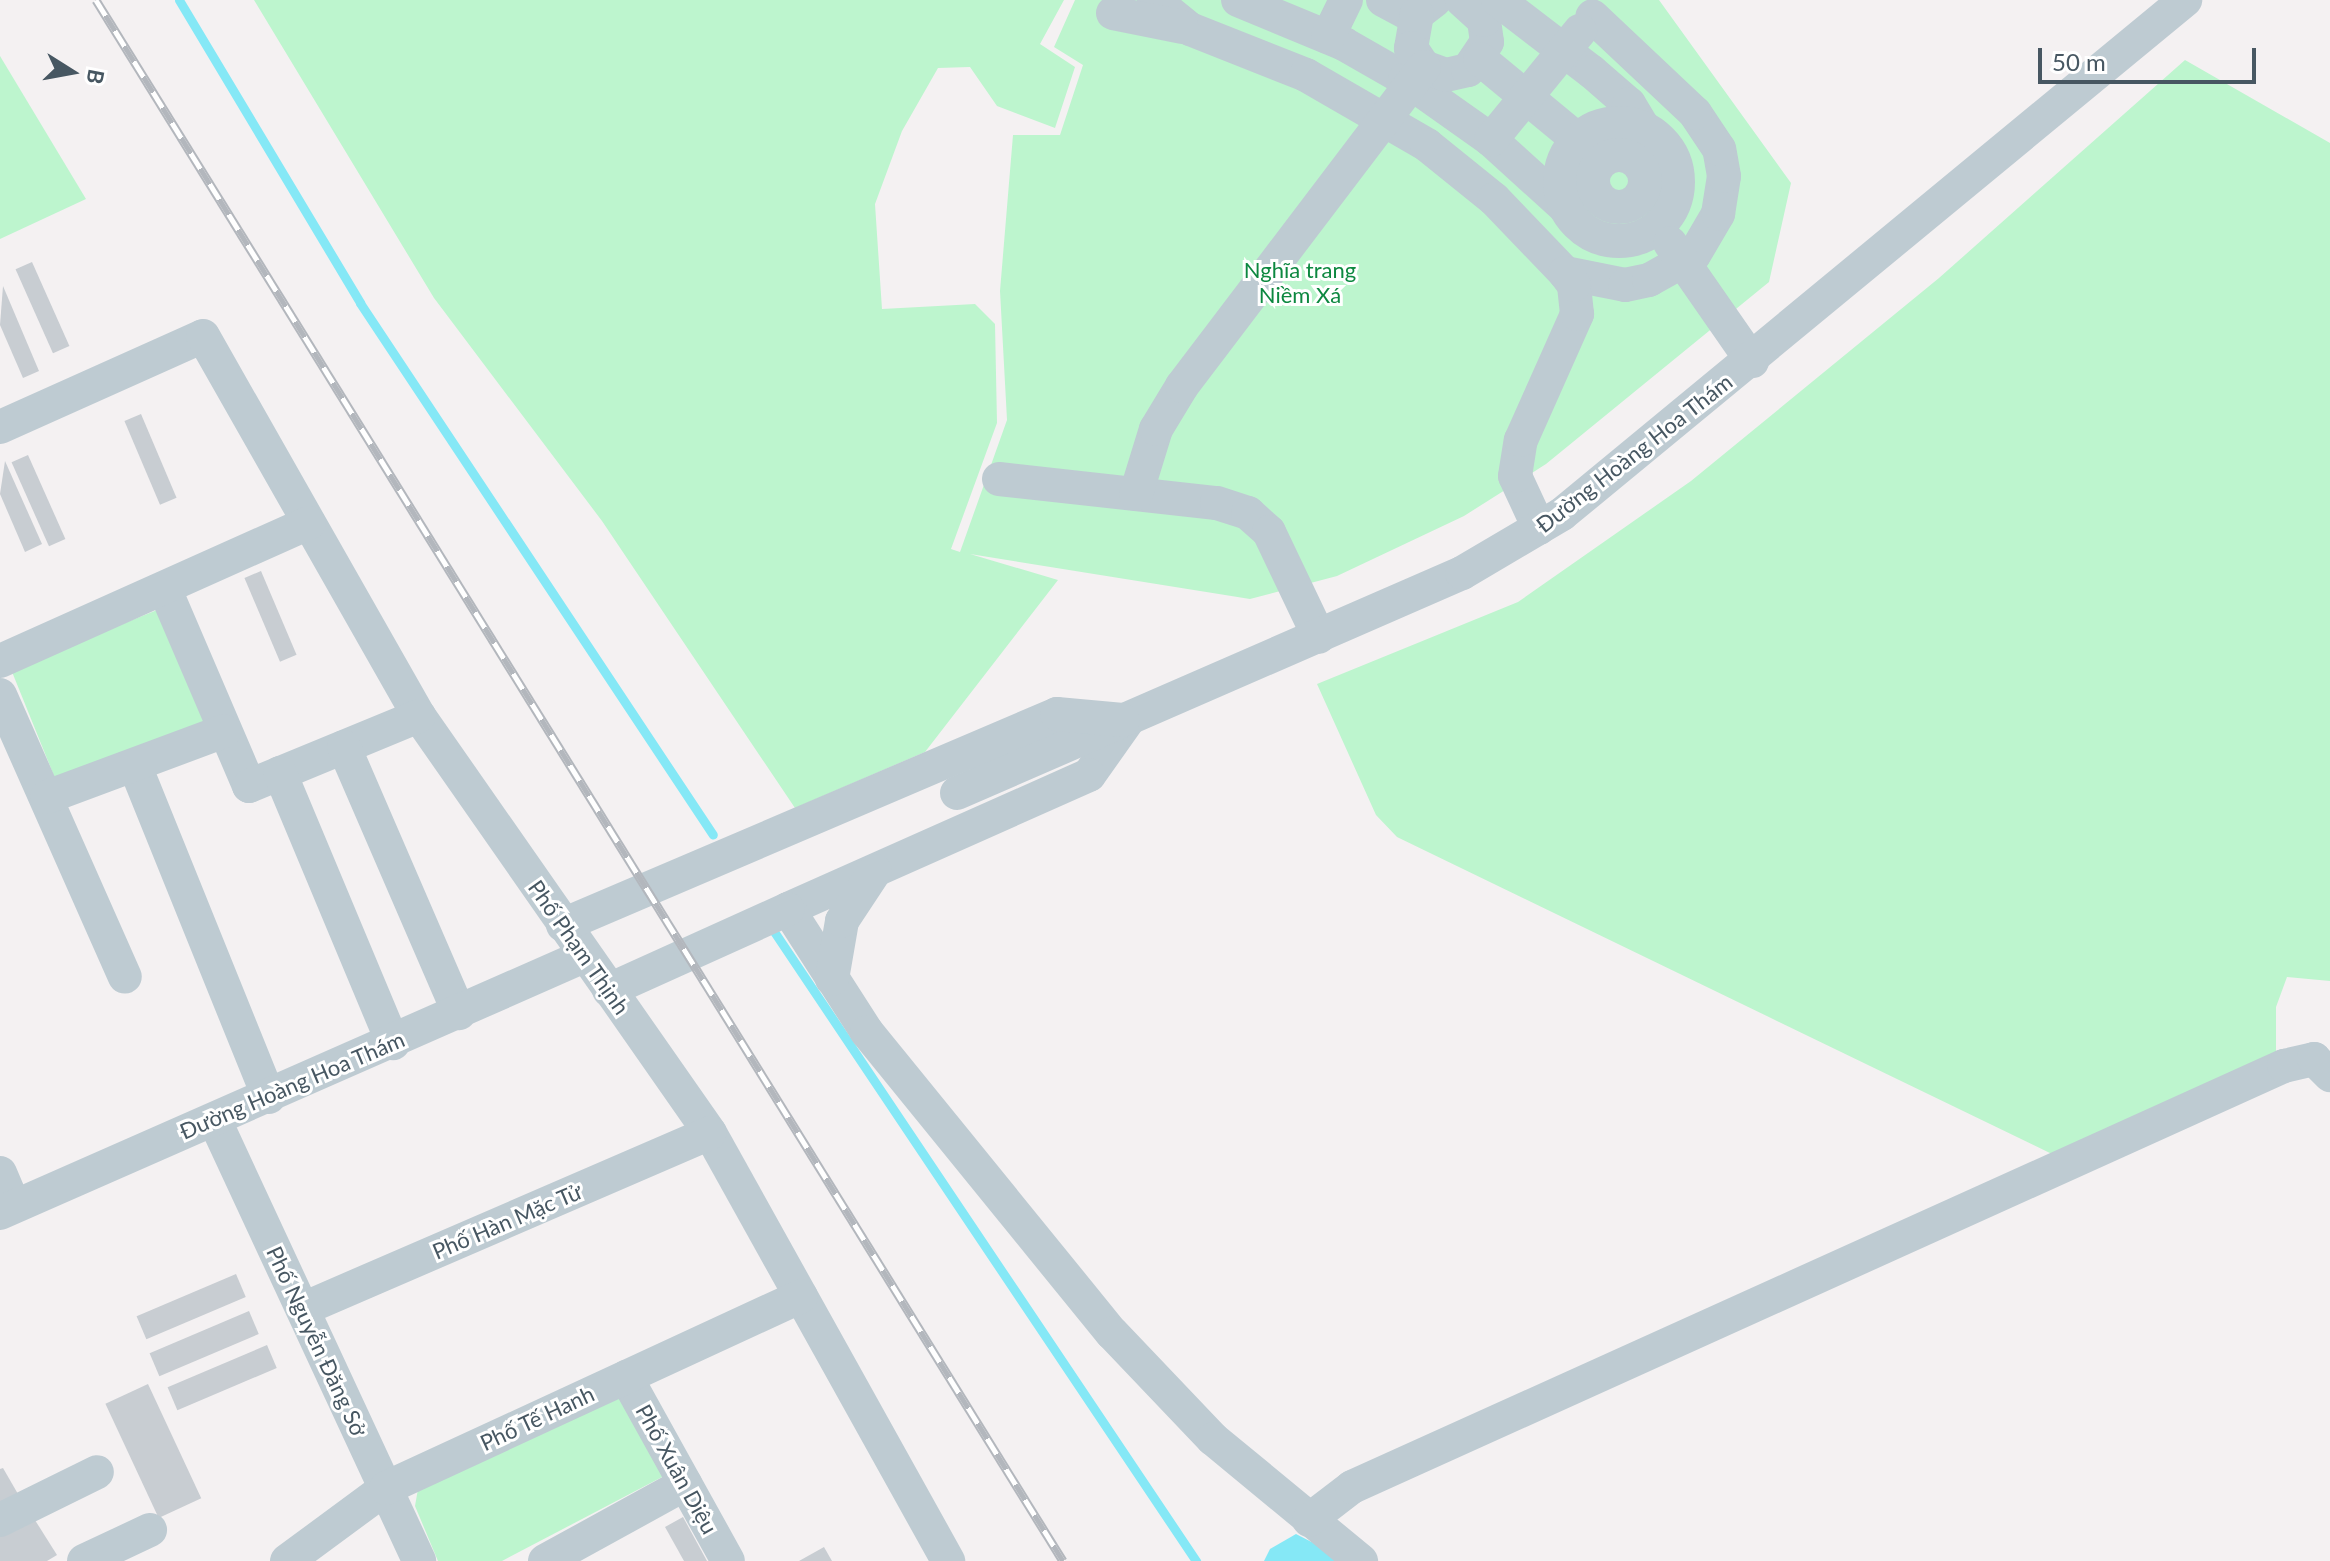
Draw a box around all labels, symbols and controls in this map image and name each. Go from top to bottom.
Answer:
north arrow [32,32,112,112]
scale bar [2042,32,2260,82]
text: 50 m [2052,47,2106,76]
text: B [81,67,111,86]
park label: Nghĩa trang Niềm Xá [1244,256,1356,308]
street label: Đường Hoàng Hoa Thám [1530,368,1738,538]
street label: Phố Phạm Thịnh [523,875,635,1019]
street label: Đường Hoàng Hoa Thám [175,1026,409,1144]
street label: Phố Hàn Mặc Tử [428,1177,586,1265]
street label: Phố Nguyễn Đăng Sở [261,1242,373,1440]
street label: Phố Tế Hanh [476,1380,598,1456]
street label: Phố Xuân Diệu [631,1400,723,1538]

